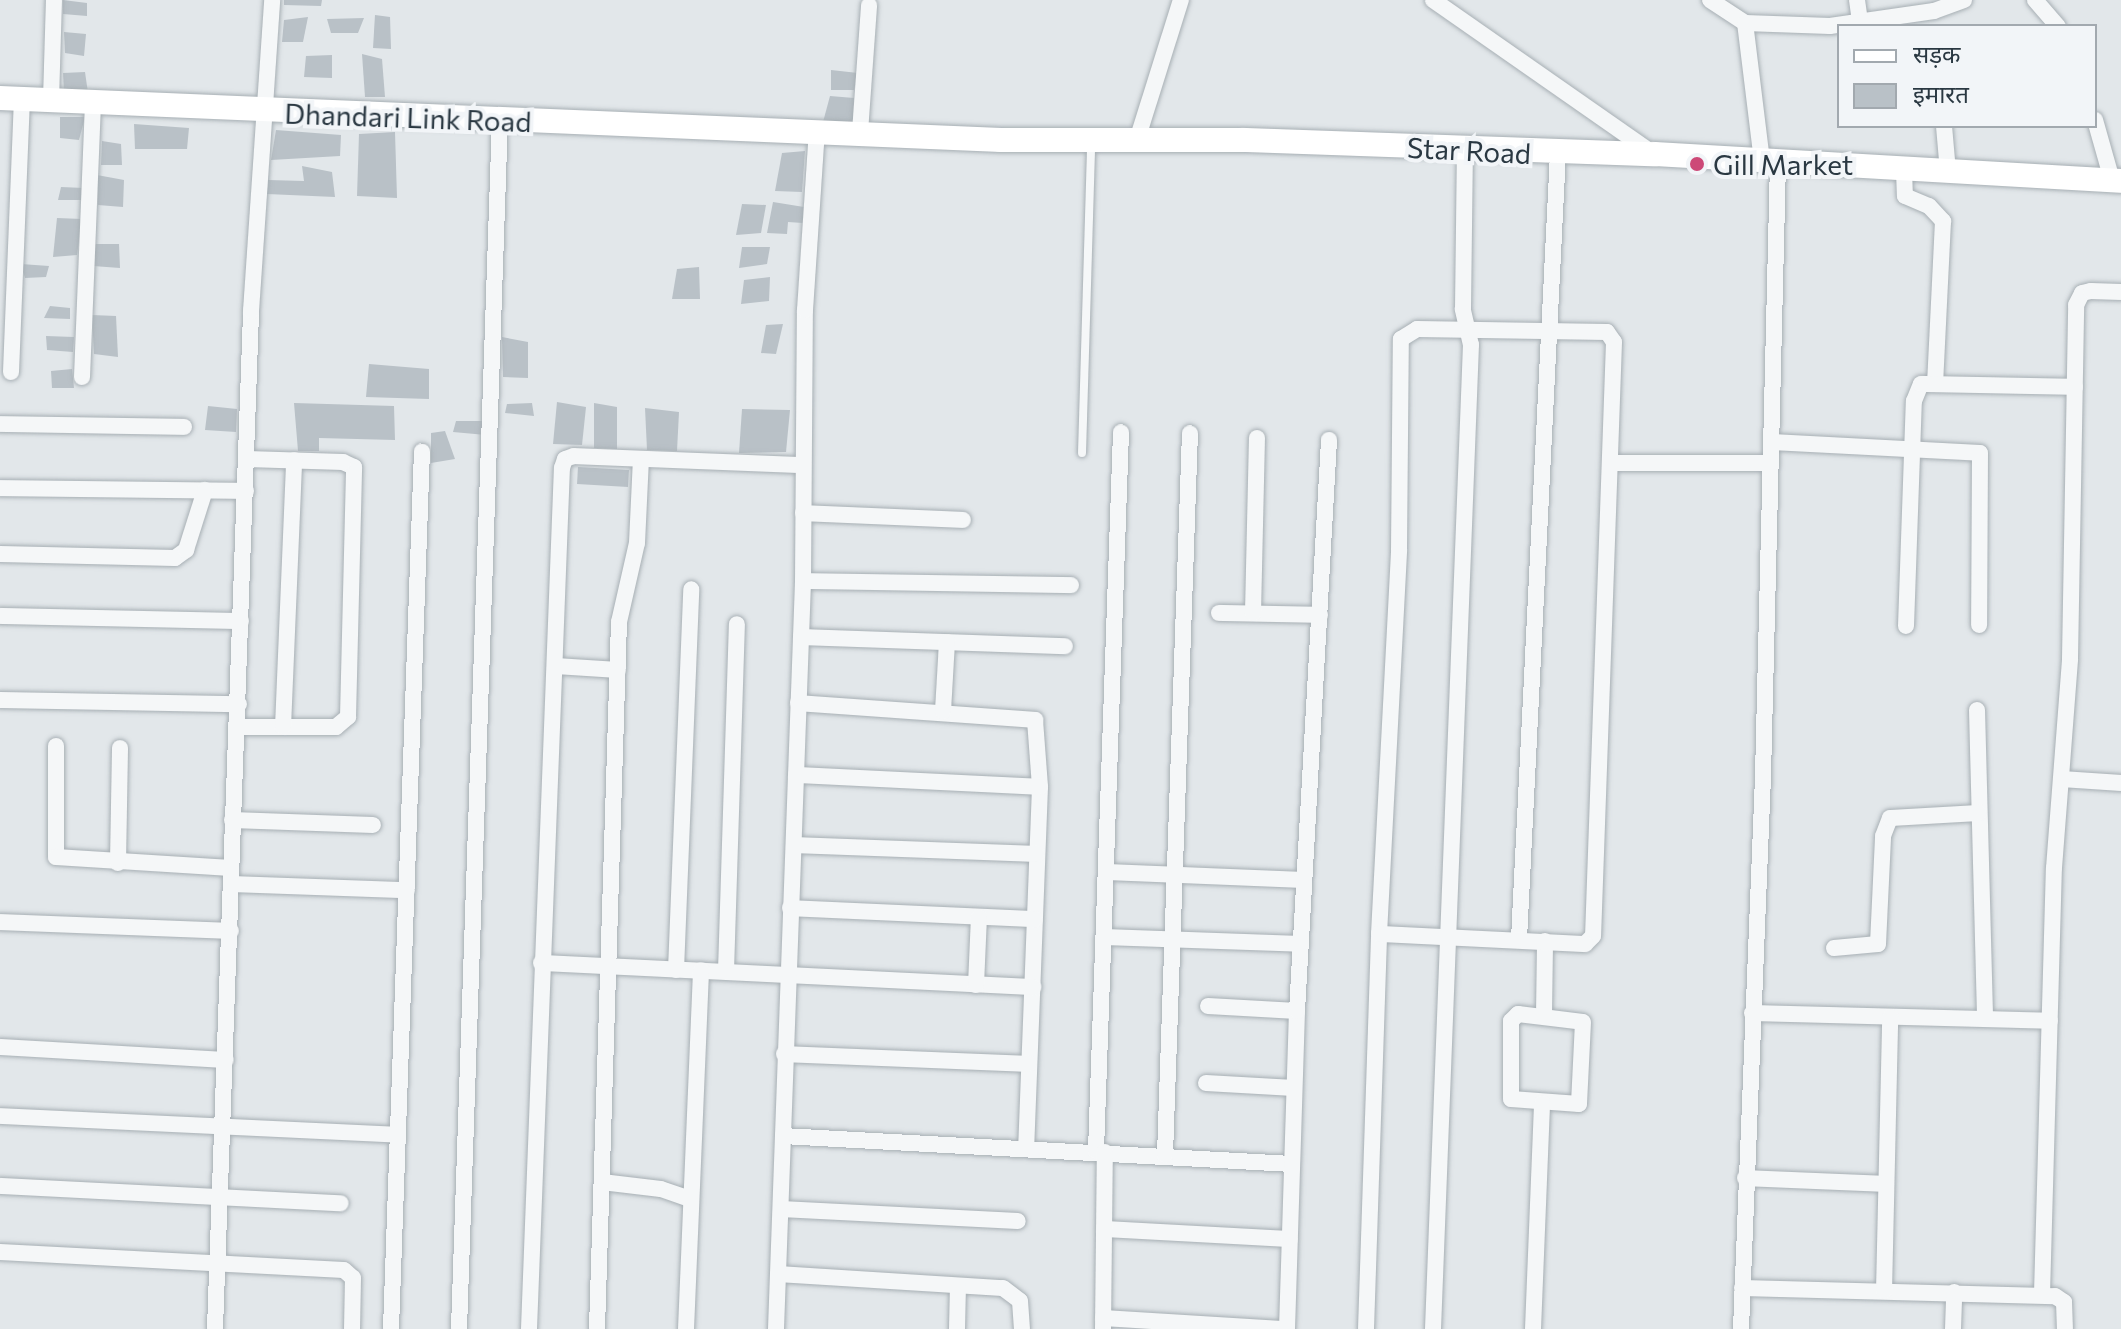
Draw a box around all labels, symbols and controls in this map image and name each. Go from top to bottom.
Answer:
legend [1837,24,2097,128]
text: सड़क [1913,39,1961,68]
text: इमारत [1913,79,1969,108]
street label: Dhandari Link Road [284,96,532,138]
street label: Star Road [1406,130,1532,170]
place label: Gill Market [1713,147,1853,181]
marker: Gill Market [1688,155,1706,173]

